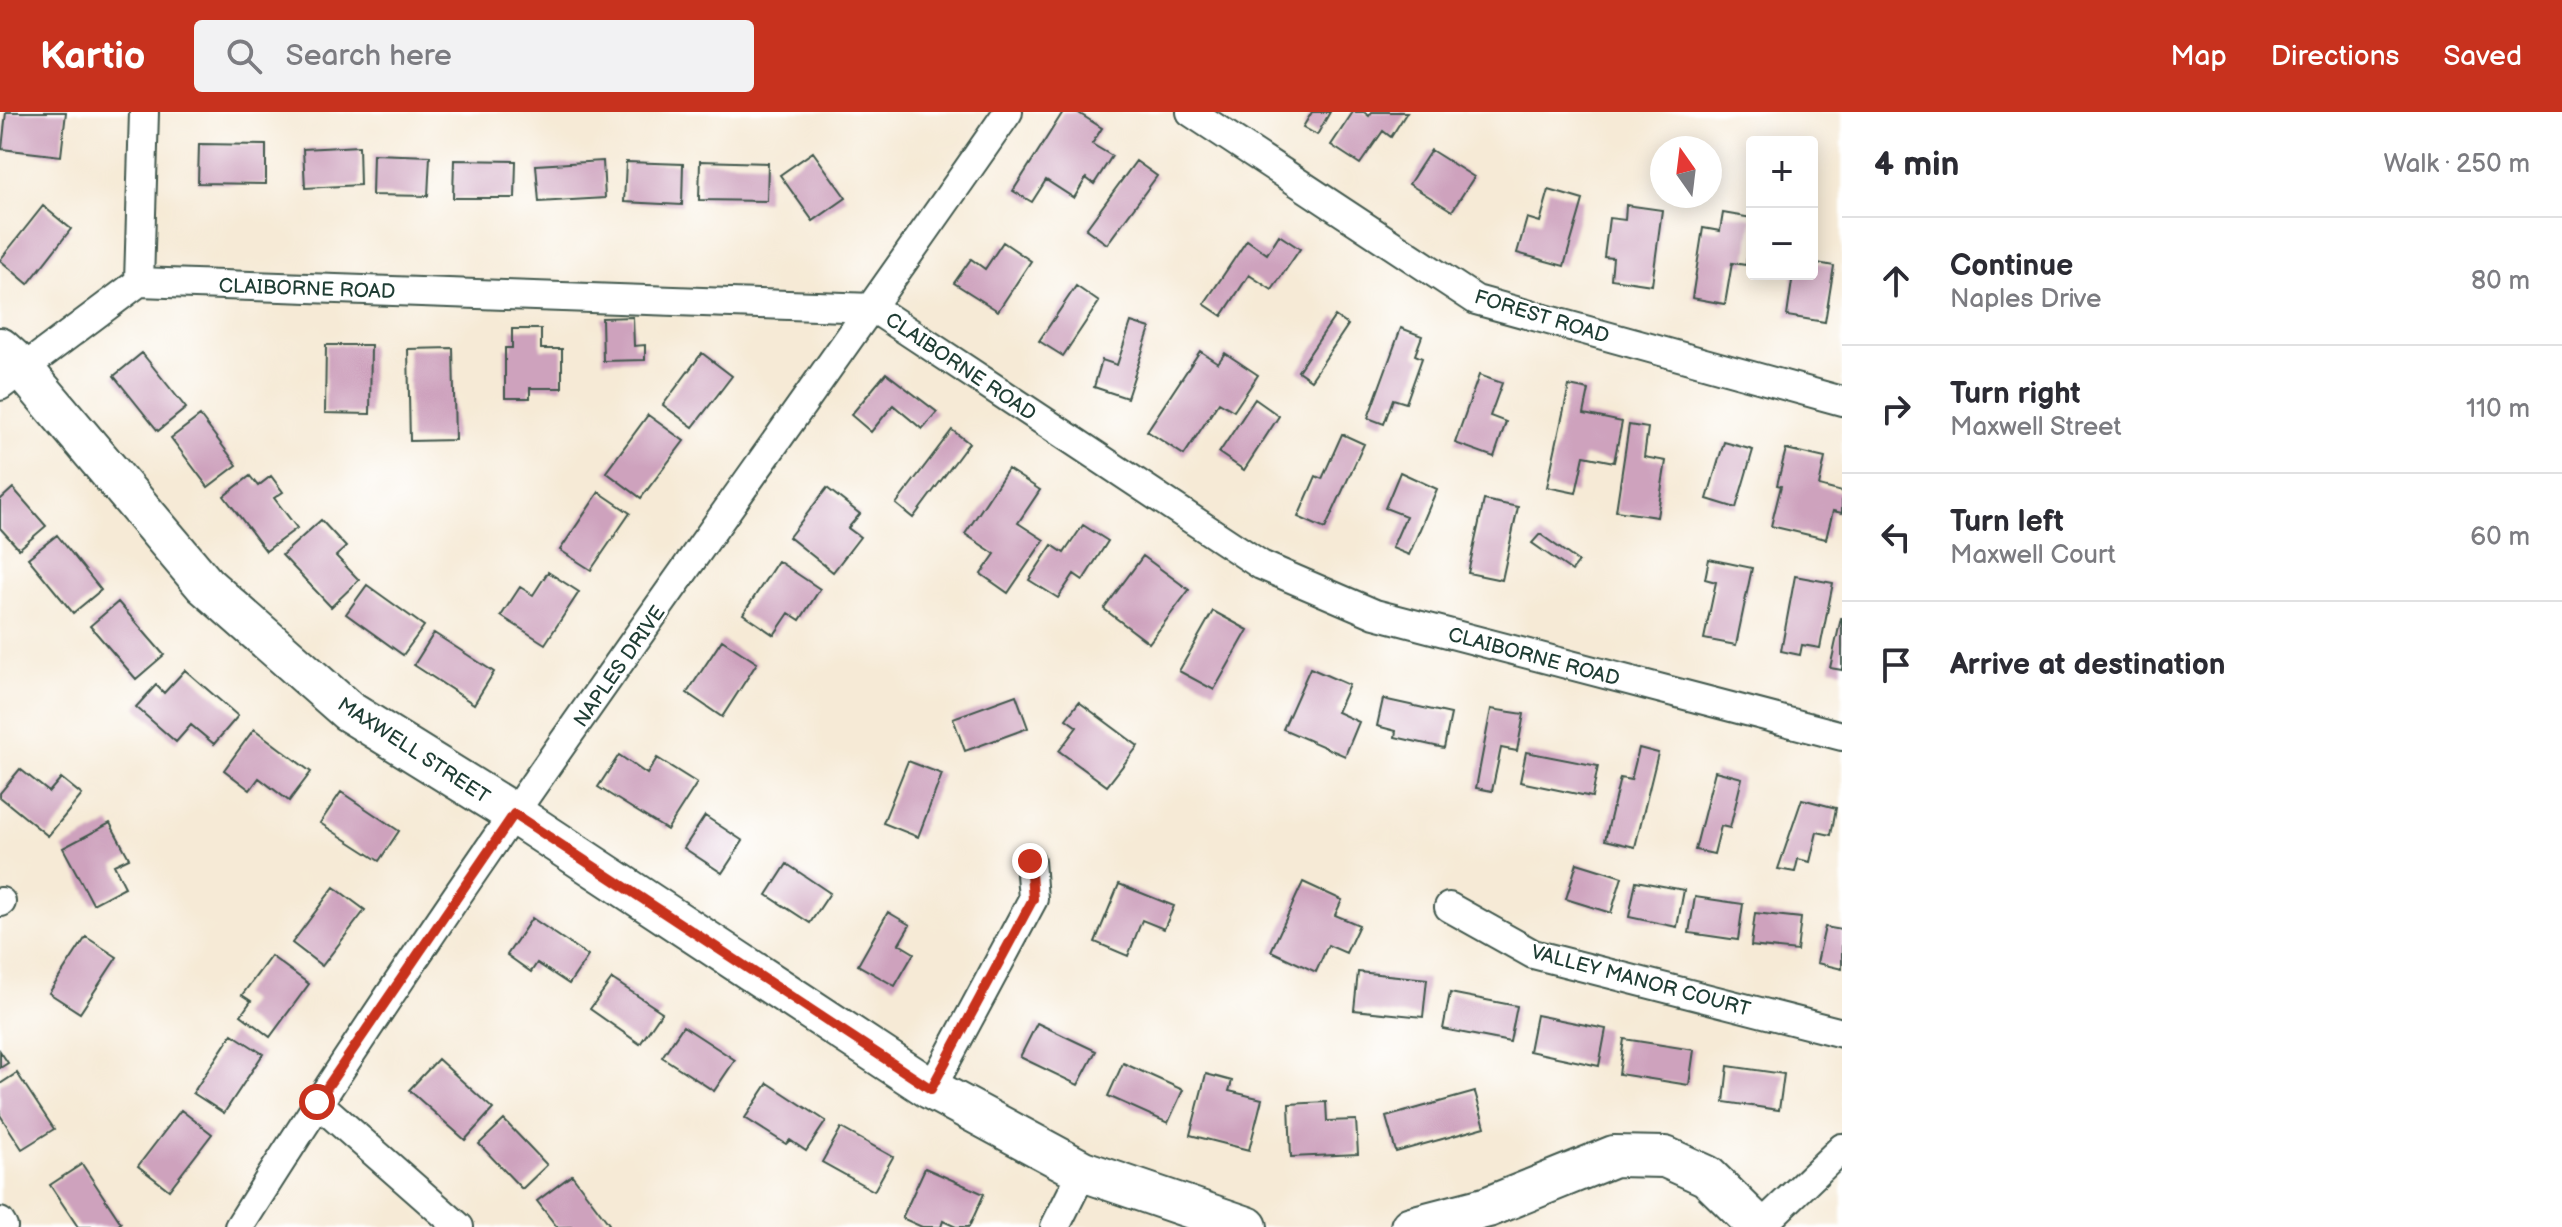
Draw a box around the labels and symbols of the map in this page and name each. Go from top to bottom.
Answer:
north arrow [1650,136,1722,208]
street label: CLAIBORNE ROAD [218,274,396,304]
street label: FOREST ROAD [1472,285,1612,349]
street label: CLAIBORNE ROAD [881,308,1040,426]
street label: NAPLES DRIVE [569,601,671,732]
street label: CLAIBORNE ROAD [1445,623,1622,691]
street label: MAXWELL STREET [333,693,494,809]
route end [1012,843,1048,879]
street label: VALLEY MANOR COURT [1529,940,1753,1022]
route start [299,1084,335,1120]

